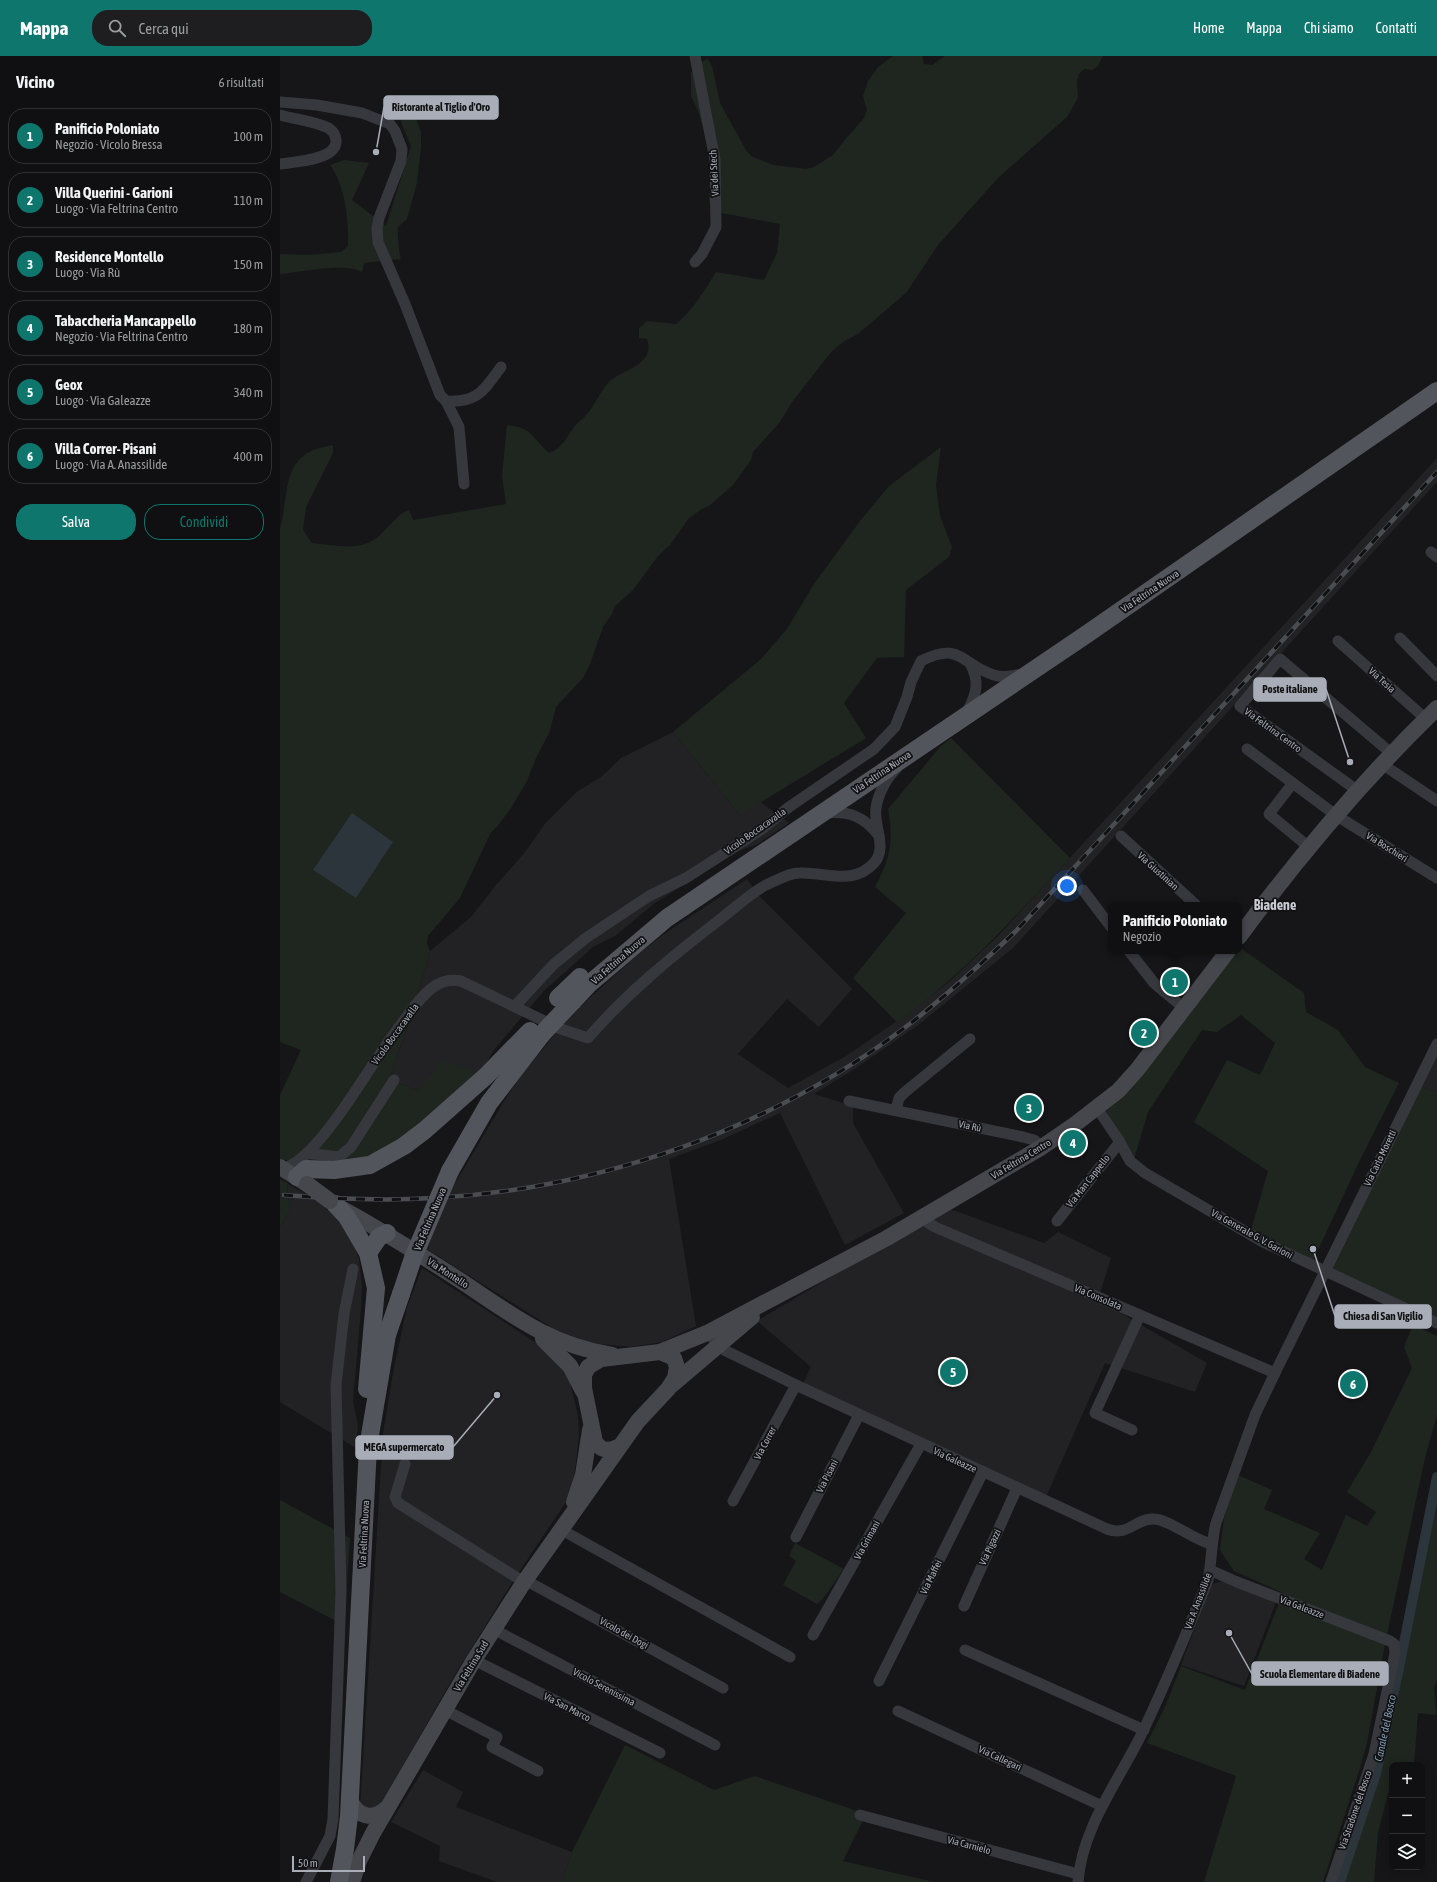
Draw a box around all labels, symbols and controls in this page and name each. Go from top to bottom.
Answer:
search box [92,10,372,46]
text: Mappa [20,17,68,39]
icon: search [106,17,128,39]
text: Cerca qui [138,20,189,37]
text: Home [1193,20,1224,36]
text: Mappa [1246,20,1282,36]
text: Chi siamo [1304,20,1354,36]
text: Contatti [1376,20,1417,36]
text: Vicino [16,72,55,92]
text: 6 risultati [218,75,264,90]
callout: Ristorante al Tiglio d'Oro [384,96,498,119]
text: Ristorante al Tiglio d'Oro [392,101,490,113]
text: Panificio Poloniato [55,120,160,137]
text: 1 [27,129,33,144]
text: 100 m [234,129,263,144]
text: Negozio · Vicolo Bressa [55,137,163,152]
street label: Via dei Stech [707,150,721,196]
text: Villa Querini - Garioni [55,184,173,201]
text: 2 [27,193,33,208]
text: 110 m [234,193,263,208]
text: Luogo · Via Feltrina Centro [55,201,178,216]
text: Residence Montello [55,248,164,265]
text: 3 [27,257,33,272]
text: 150 m [234,257,263,272]
text: Luogo · Via Rù [55,265,120,280]
text: Tabaccheria Mancappello [55,312,196,329]
text: 4 [27,321,33,336]
text: 180 m [234,321,263,336]
text: Negozio · Via Feltrina Centro [55,329,188,344]
text: Geox [55,376,83,393]
text: 5 [27,385,33,400]
text: 340 m [234,385,263,400]
text: Luogo · Via Galeazze [55,393,151,408]
text: Villa Correr- Pisani [55,440,156,457]
text: 6 [27,449,33,464]
text: 400 m [234,449,263,464]
text: Luogo · Via A. Anassilide [55,457,167,472]
button: Salva [16,504,136,540]
button: Condividi [144,504,264,540]
street label: Via Feltrina Nuova [1119,567,1181,614]
street label: Via Tesia [1366,665,1398,695]
callout: Poste italiane [1254,678,1326,701]
text: Poste italiane [1262,683,1318,695]
street label: Via Feltrina Centro [1242,706,1304,755]
street label: Via Feltrina Nuova [851,748,913,795]
street label: Vicolo Boccacavalla [722,805,788,856]
street label: Via Boschieri [1364,830,1410,864]
street label: Via Giustinian [1135,850,1181,892]
your location [1057,876,1077,896]
district label: Biadene [1254,897,1296,913]
popup [1108,902,1242,954]
text: Panificio Poloniato [1123,912,1227,929]
text: Negozio [1123,929,1161,944]
street label: Via Feltrina Nuova [589,934,647,986]
pin: 1 [1162,967,1188,997]
street label: Vicolo Boccacavalla [369,1001,421,1067]
pin: 2 [1131,1018,1157,1048]
pin: 3 [1016,1093,1042,1123]
street label: Via Rù [958,1118,983,1134]
pin: 4 [1060,1128,1086,1158]
street label: Via Carlo Moretti [1362,1128,1398,1188]
street label: Via Feltrina Centro [989,1137,1053,1181]
street label: Via Man Cappello [1064,1152,1112,1210]
street label: Via Feltrina Nuova [412,1186,448,1252]
street label: Via Generale G. V. Garioni [1209,1207,1295,1261]
street label: Via Montello [425,1256,471,1290]
street label: Via Consolata [1073,1282,1124,1312]
callout: Chiesa di San Vigilio [1335,1305,1431,1328]
text: Chiesa di San Vigilio [1343,1310,1423,1322]
pin: 5 [940,1357,966,1387]
pin: 6 [1340,1369,1366,1399]
street label: Via Correr [752,1424,779,1461]
callout: MEGA supermercato [356,1436,453,1459]
text: MEGA supermercato [363,1441,445,1453]
street label: Via Galeazze [932,1445,979,1475]
street label: Via Pisani [814,1458,840,1494]
street label: Via Feltrina Nuova [357,1500,371,1568]
street label: Via Grimani [852,1519,882,1561]
street label: Via Pigazzi [977,1527,1003,1567]
street label: Via Maffei [918,1558,944,1596]
street label: Via A. Anassilide [1182,1571,1214,1631]
street label: Via Galeazze [1278,1594,1326,1621]
street label: Vicolo dei Dogi [598,1615,650,1651]
street label: Via Feltrina Sud [452,1639,491,1693]
callout: Scuola Elementare di Biadene [1252,1662,1388,1685]
street label: Vicolo Serenissima [571,1666,637,1708]
text: Scuola Elementare di Biadene [1260,1668,1380,1680]
street label: Via San Marco [542,1691,592,1724]
water label: Canale del Bosco [1372,1694,1398,1762]
street label: Via Callegari [977,1743,1023,1773]
map controls [1389,1762,1425,1870]
button: + [1389,1762,1425,1798]
street label: Via Stradone del Bosco [1336,1769,1374,1851]
button: − [1389,1798,1425,1834]
street label: Via Carnielo [946,1834,992,1856]
button: layers [1389,1834,1425,1870]
scale bar [292,1854,365,1873]
text: 50 m [298,1857,318,1869]

